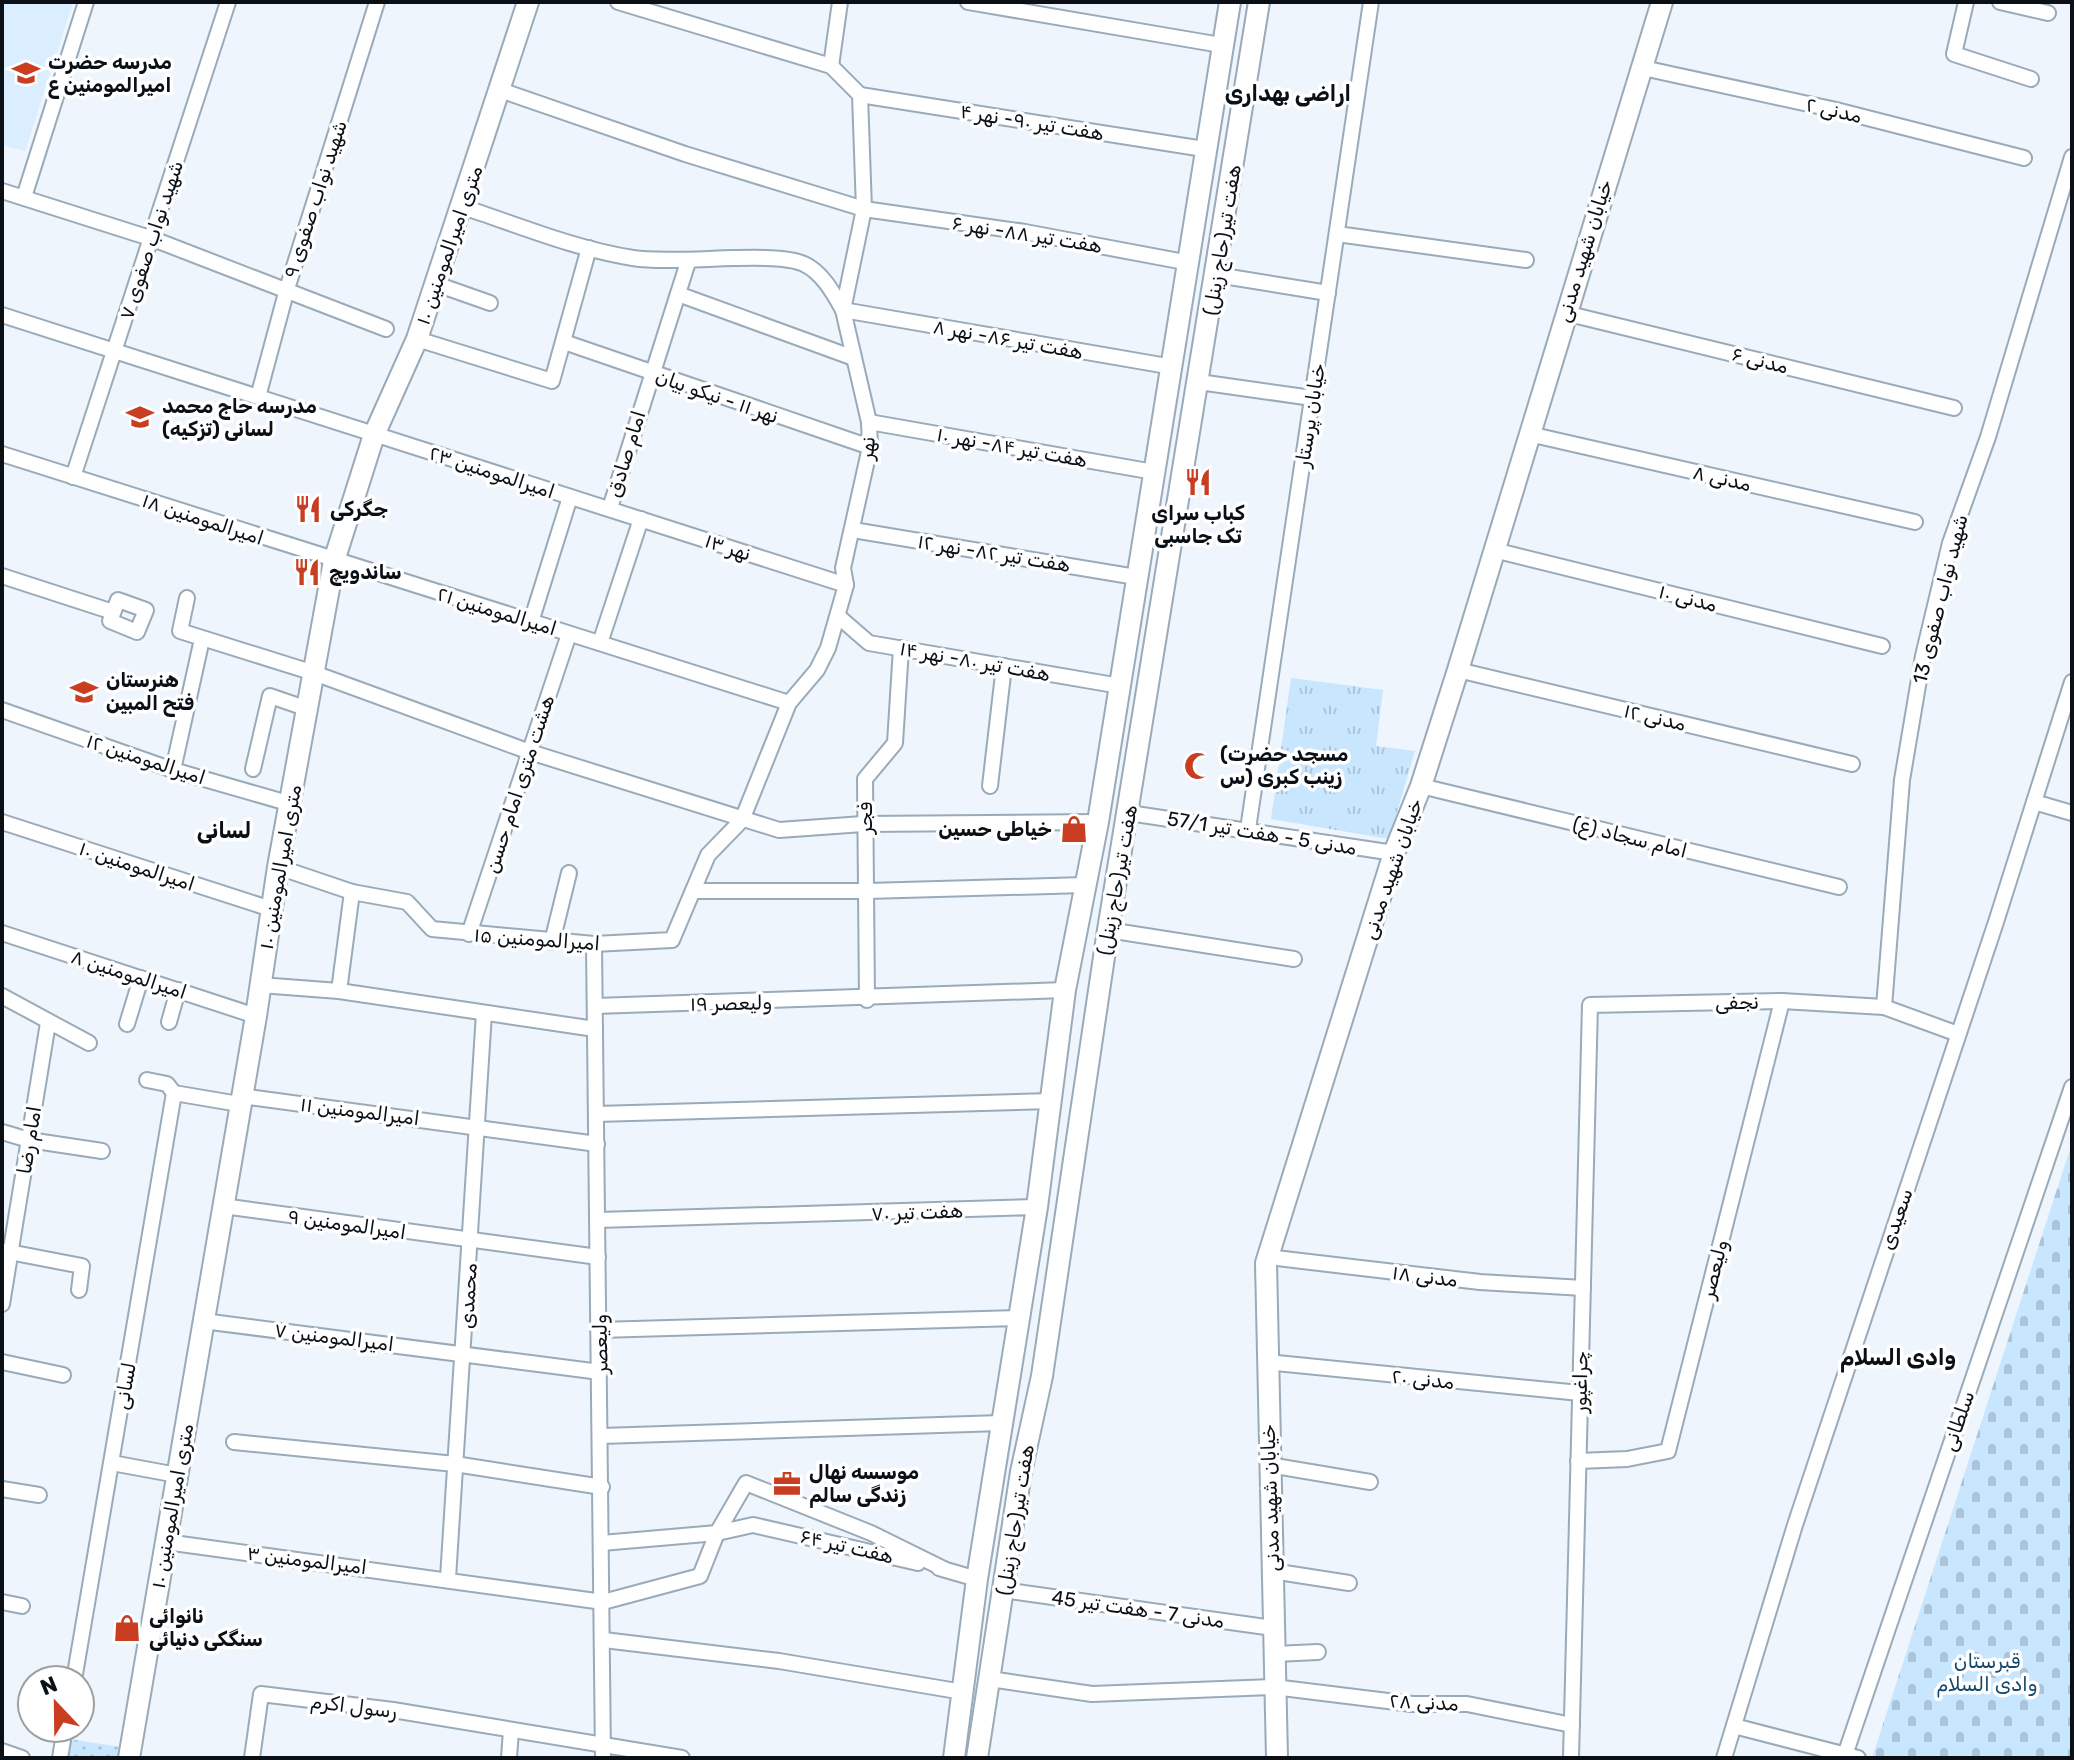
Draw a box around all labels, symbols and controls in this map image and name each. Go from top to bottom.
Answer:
place label: مدرسه حضرت امیرالمومنین ع [48,50,172,99]
school or university icon: مدرسه حضرت امیرالمومنین ع [11,58,41,88]
district label: اراضی بهداری [1225,80,1351,107]
street label: مدنی ۲ [1804,92,1864,128]
street label: هفت تیر ۹۰- نهر ۴ [959,99,1105,145]
street label: شهید نواب صفوی ۹ [278,117,352,281]
street label: شهید نواب صفوی ۷ [114,157,188,323]
street label: ۱۰ متری امیرالمومنین [410,162,488,328]
street label: هفت تیر(حاج زینل) [1198,163,1248,317]
street label: خیابان شهید مدنی [1551,177,1617,325]
street label: هفت تیر ۸۸- نهر ۶ [950,210,1104,258]
street label: هفت تیر ۸۶- نهر ۸ [931,314,1085,364]
street label: مدنی ۶ [1729,341,1791,379]
street label: خیابان پرستار [1290,361,1332,470]
street label: نهر ۱۱ - نیکو بیان [652,364,782,428]
place label: مدرسه حاج محمد لسانی (تزکیه) [162,394,317,441]
school or university icon: مدرسه حاج محمد لسانی (تزکیه) [125,402,155,432]
street label: امام صادق [601,408,652,501]
street label: هفت تیر ۸۴- نهر ۱۰ [935,422,1089,472]
street label: نهر [854,435,880,462]
street label: امیرالمومنین ۲۳ [426,440,558,504]
street label: مدنی ۸ [1690,460,1754,496]
restaurant icon: کباب سرای تک جاسبی [1183,467,1213,497]
street label: امیرالمومنین ۱۸ [139,488,267,550]
restaurant icon: جگرکی [293,494,323,524]
place label: جگرکی [330,497,388,521]
place label: کباب سرای تک جاسبی [1151,501,1245,548]
street label: شهید نواب صفوی 13 [1907,512,1973,686]
street label: نهر ۱۳ [702,528,754,566]
street label: هفت تیر ۸۲- نهر ۱۲ [916,529,1072,577]
restaurant icon: ساندویچ [292,557,322,587]
place label: ساندویچ [329,560,402,586]
street label: مدنی ۱۰ [1656,579,1720,617]
street label: امیرالمومنین ۲۱ [434,581,560,641]
street label: هفت تیر ۸۰- نهر ۱۴ [898,636,1052,686]
place label: هنرستان فتح المبین [106,668,194,717]
school or university icon: هنرستان فتح المبین [69,677,99,707]
street label: هشت متری امام حسن [479,692,561,877]
street label: مدنی ۱۲ [1622,698,1688,736]
street label: امیرالمومنین ۱۲ [83,728,209,790]
place label: (مسجد حضرت زینب کبری (س [1220,742,1348,789]
mosque icon: (مسجد حضرت زینب کبری (س [1183,751,1213,781]
street label: ۱۰ متری امیرالمومنین [254,783,306,951]
street label: خیابان شهید مدنی [1357,795,1427,943]
street label: فجر [853,802,877,835]
street label: هفت تیر(حاج زینل) [1092,803,1144,957]
street label: مدنی 5 - هفت تیر 57/1 [1165,806,1359,860]
street label: امام سجاد (ع) [1570,811,1690,865]
shop icon: خیاطی حسین [1059,814,1089,844]
district label: لسانی [197,817,251,844]
place label: خیاطی حسین [939,817,1052,841]
street label: امیرالمومنین ۱۰ [76,836,198,896]
street label: امیرالمومنین ۱۵ [473,923,601,955]
street label: امیرالمومنین ۸ [68,944,190,1004]
street label: ولیعصر ۱۹ [690,990,772,1016]
street label: نجفی [1715,990,1759,1014]
street label: امیرالمومنین ۱۱ [299,1092,421,1130]
street label: امام رضا [12,1104,48,1176]
street label: سعیدی [1874,1185,1918,1253]
street label: هفت تیر ۷۰ [871,1198,963,1226]
street label: امیرالمومنین ۹ [286,1204,408,1244]
street label: ولیعصر [1695,1237,1733,1302]
street label: مدنی ۱۸ [1391,1260,1459,1292]
street label: محمدی [454,1263,482,1329]
street label: ولیعصر [587,1314,613,1375]
street label: امیرالمومنین ۷ [273,1318,395,1356]
district label: وادی السلام [1840,1344,1956,1373]
street label: چراغپور [1567,1351,1595,1414]
street label: لسانی [109,1360,141,1412]
street label: مدنی ۲۰ [1390,1364,1456,1394]
street label: سلطانی [1937,1388,1979,1454]
street label: ۱۰ متری امیرالمومنین [146,1422,198,1590]
street label: خیابان شهید مدنی [1255,1424,1285,1572]
street label: هفت تیر(حاج زینل) [991,1443,1041,1597]
place label: موسسه نهال زندگی سالم [809,1460,919,1508]
office icon: موسسه نهال زندگی سالم [772,1469,802,1499]
street label: هفت تیر ۶۴ [798,1524,896,1568]
street label: امیرالمومنین ۳ [246,1541,368,1579]
street label: مدنی 7 - هفت تیر 45 [1050,1585,1226,1633]
place label: نانوائی سنگکی دنیائی [149,1604,263,1651]
shop icon: نانوائی سنگکی دنیائی [112,1613,142,1643]
park label: قبرستان وادی السلام [1936,1649,2038,1698]
north arrow [16,1664,96,1744]
text: N [36,1670,61,1701]
street label: مدنی ۲۸ [1389,1688,1459,1716]
street label: رسول اکرم [309,1689,399,1725]

